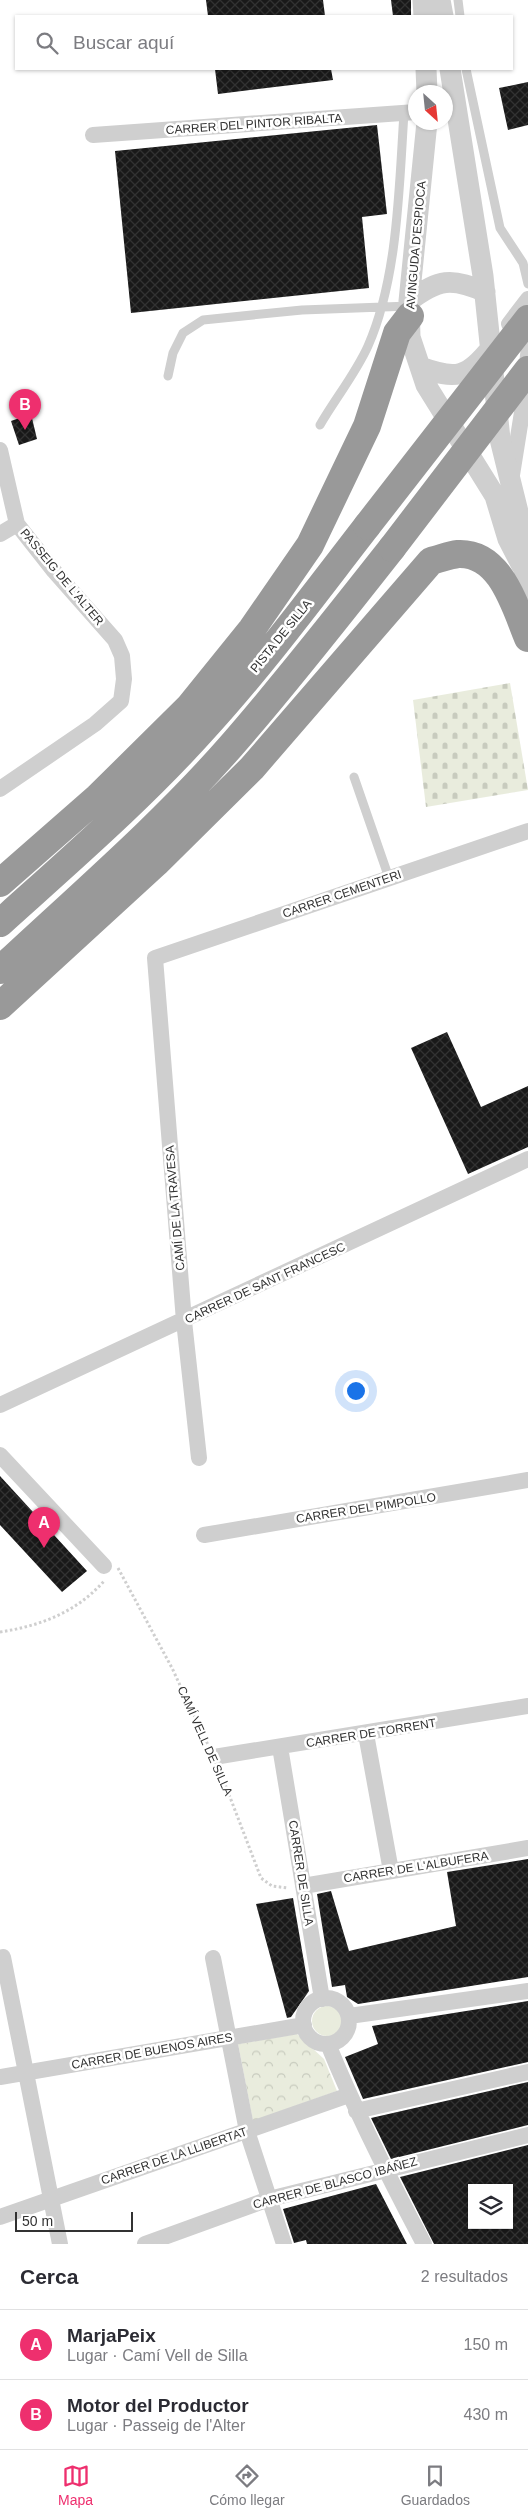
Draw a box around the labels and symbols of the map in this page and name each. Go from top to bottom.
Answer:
north arrow [408,85,453,130]
street label: CARRER DEL PINTOR RIBALTA [165,111,343,137]
street label: AVINGUDA D'ESPIOCA [403,180,429,310]
pin: B [9,389,41,430]
street label: PASSEIG DE L'ALTER [17,526,107,628]
street label: PISTA DE SILLA [248,597,314,675]
street label: CARRER CEMENTERI [281,867,403,921]
street label: CAMÍ DE LA TRAVESA [162,1145,187,1271]
street label: CARRER DE SANT FRANCESC [183,1240,348,1326]
your location [343,1378,369,1404]
street label: CARRER DEL PIMPOLLO [295,1490,437,1526]
pin: A [28,1507,60,1548]
street label: CAMÍ VELL DE SILLA [175,1684,236,1798]
street label: CARRER DE TORRENT [305,1716,438,1750]
street label: CARRER DE SILLA [286,1819,316,1927]
street label: CARRER DE L'ALBUFERA [343,1849,489,1885]
street label: CARRER DE BUENOS AIRES [70,2030,234,2072]
street label: CARRER DE LA LLIBERTAT [99,2124,249,2188]
street label: CARRER DE BLASCO IBÁÑEZ [251,2153,419,2212]
scale bar [15,2209,132,2232]

